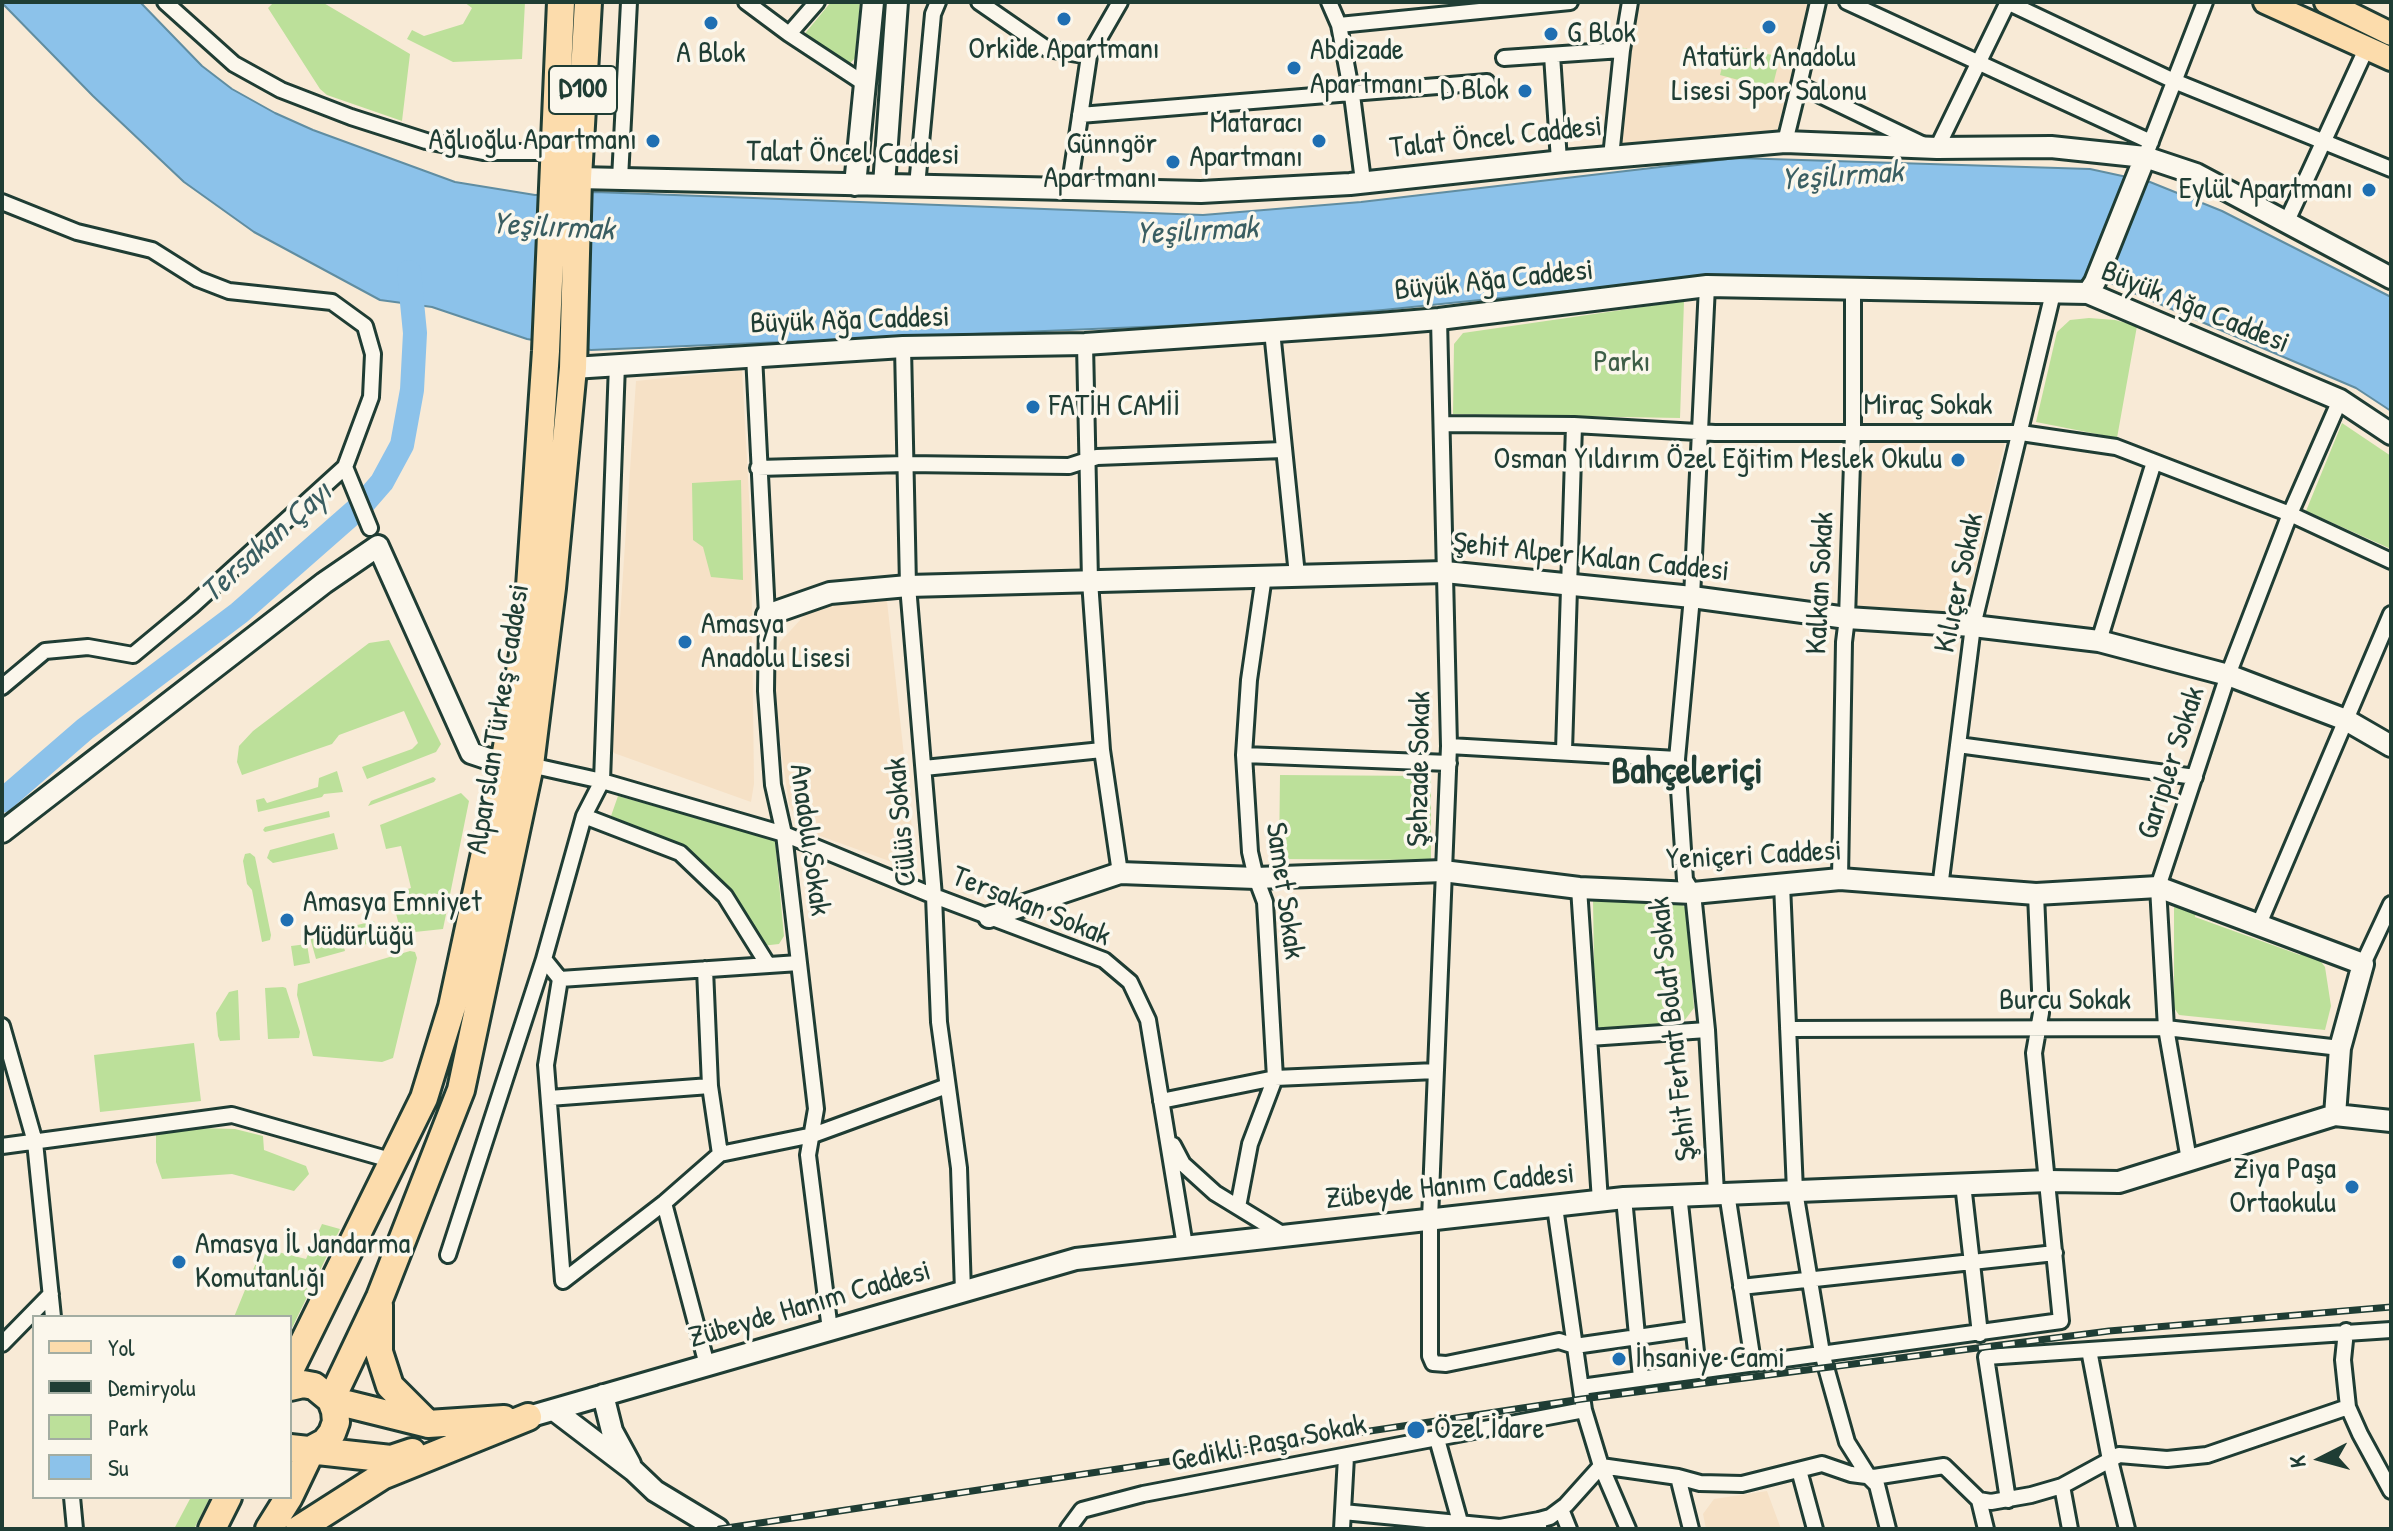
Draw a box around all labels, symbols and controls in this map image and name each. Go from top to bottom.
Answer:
marker: Orkide Apartmanı [1055,10,1073,28]
marker: A Blok [702,14,720,32]
place label: G Blok [1567,16,1636,52]
marker: Atatürk Anadolu Lisesi Spor Salonu [1760,18,1778,36]
marker: G Blok [1542,25,1560,43]
place label: Orkide Apartmanı [968,32,1160,68]
place label: Abdizade Apartmanı [1310,33,1424,104]
place label: A Blok [676,36,746,72]
place label: Atatürk Anadolu Lisesi Spor Salonu [1672,40,1866,110]
marker: Abdizade Apartmanı [1285,59,1303,77]
road number: D100 [549,66,617,114]
place label: D Blok [1440,73,1509,109]
marker: D Blok [1516,82,1534,100]
place label: Mataracı Apartmanı [1189,106,1303,176]
street label: Talat Öncel Caddesi [1388,109,1604,167]
place label: Ağlıoğlu Apartmanı [428,123,637,159]
place label: Günngör Apartmanı [1043,127,1157,198]
marker: Ağlıoğlu Apartmanı [644,132,662,150]
marker: Mataracı Apartmanı [1310,132,1328,150]
street label: Talat Öncel Caddesi [746,134,960,174]
marker: Günngör Apartmanı [1164,153,1182,171]
water label: Yeşilırmak [1780,154,1904,200]
place label: Eylül Apartmanı [2179,172,2353,208]
marker: Eylül Apartmanı [2360,181,2378,199]
water label: Yeşilırmak [491,206,615,250]
water label: Yeşilırmak [1135,210,1259,254]
street label: Büyük Ağa Caddesi [1393,253,1595,309]
street label: Büyük Ağa Caddesi [2096,254,2294,362]
street label: Büyük Ağa Caddesi [750,300,950,342]
park label: Parkı [1594,345,1650,381]
street label: Miraç Sokak [1864,388,1992,424]
place label: FATİH CAMİİ [1049,389,1180,425]
marker: FATİH CAMİİ [1024,398,1042,416]
place label: Osman Yıldırım Özel Eğitim Meslek Okulu [1493,442,1942,478]
marker: Osman Yıldırım Özel Eğitim Meslek Okulu [1949,451,1967,469]
water label: Tersakan Çayı [193,474,341,612]
street label: Kılıçer Sokak [1928,510,1992,656]
street label: Kalkan Sokak [1799,511,1843,655]
street label: Şehit Alper Kalan Caddesi [1451,526,1731,590]
street label: Alparslan Türkeş Caddesi [460,581,538,857]
place label: Amasya Anadolu Lisesi [701,607,851,678]
marker: Amasya Anadolu Lisesi [676,633,694,651]
street label: Garipler Sokak [2130,682,2214,844]
street label: Şehzade Sokak [1401,691,1439,847]
district label: Bahçeleriçi [1611,750,1763,796]
street label: Cülüs Sokak [878,756,926,888]
street label: Anadolu Sokak [781,762,837,918]
street label: Samet Sokak [1257,820,1311,962]
street label: Yeniçeri Caddesi [1665,833,1843,879]
street label: Tersakan Sokak [946,859,1116,955]
place label: Amasya Emniyet Müdürlüğü [303,885,482,956]
street label: Şehit Ferhat Bolat Sokak [1642,895,1706,1163]
marker: Amasya Emniyet Müdürlüğü [278,911,296,929]
street label: Burcu Sokak [1999,983,2131,1019]
place label: Ziya Paşa Ortaokulu [2229,1152,2336,1222]
street label: Zübeyde Hanım Caddesi [1324,1156,1576,1218]
marker: Ziya Paşa Ortaokulu [2343,1178,2361,1196]
place label: Amasya İl Jandarma Komutanlığı [195,1227,410,1298]
marker: Amasya İl Jandarma Komutanlığı [170,1253,188,1271]
street label: Zübeyde Hanım Caddesi [685,1253,935,1357]
legend [32,1315,292,1499]
text: Yol [108,1331,135,1363]
place label: İhsaniye Cami [1635,1341,1785,1377]
marker: İhsaniye Cami [1610,1350,1628,1368]
text: Demiryolu [108,1371,196,1403]
street label: Gedikli Paşa Sokak [1169,1407,1369,1481]
text: Park [108,1411,148,1443]
place label: Özel İdare [1434,1412,1544,1448]
marker: Özel İdare [1405,1419,1427,1441]
north arrow [2281,1419,2361,1499]
text: Su [108,1451,129,1483]
text: K [2282,1454,2313,1469]

